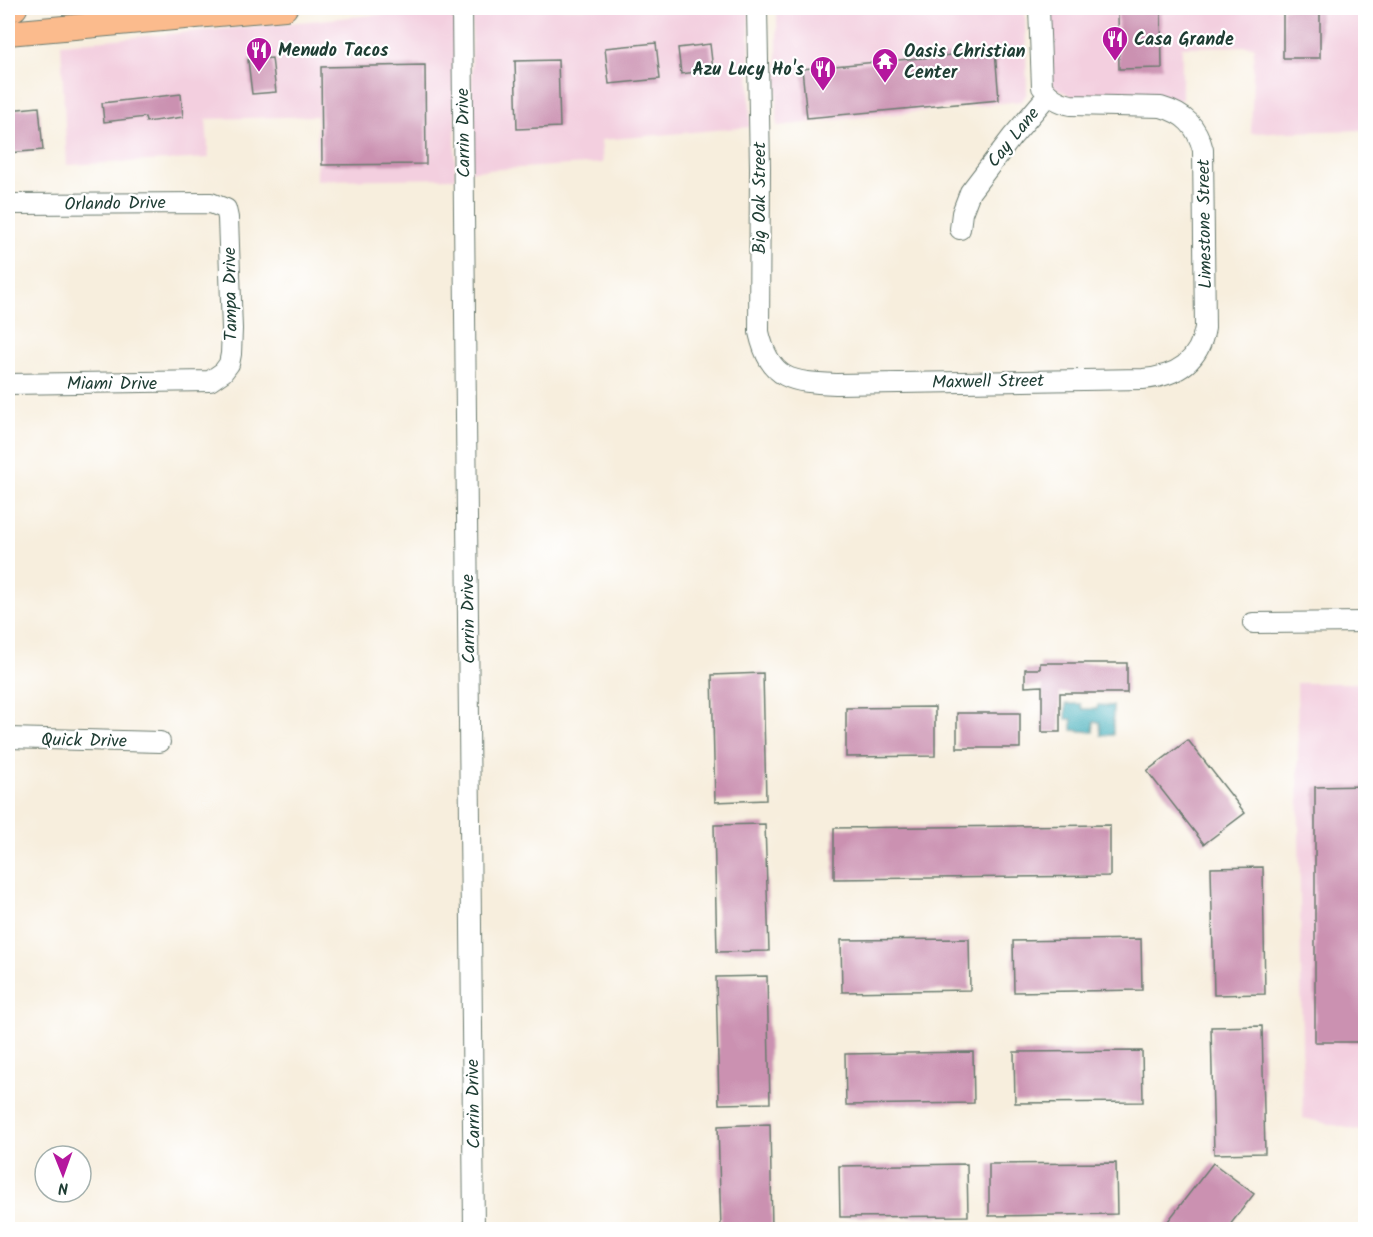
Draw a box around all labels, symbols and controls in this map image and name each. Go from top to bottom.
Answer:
restaurant icon: Casa Grande [1100,24,1130,62]
place label: Casa Grande [1134,26,1234,55]
restaurant icon: Menudo Tacos [244,35,274,73]
place label: Menudo Tacos [278,37,389,66]
place label: Oasis Christian Center [904,38,1026,88]
temple icon: Oasis Christian Center [870,46,900,84]
restaurant icon: Azu Lucy Ho's [808,54,838,92]
place label: Azu Lucy Ho's [692,56,805,85]
street label: Carrin Drive [449,88,480,178]
street label: Cay Lane [981,101,1048,175]
street label: Big Oak Street [746,141,775,254]
street label: Limestone Street [1190,158,1221,289]
street label: Orlando Drive [64,189,166,220]
street label: Tampa Drive [216,247,247,341]
street label: Maxwell Street [932,367,1045,398]
street label: Miami Drive [67,370,157,399]
street label: Carrin Drive [454,574,485,664]
street label: Quick Drive [41,726,127,757]
street label: Carrin Drive [459,1059,490,1149]
north arrow [33,1144,93,1204]
text: N [58,1175,69,1200]

